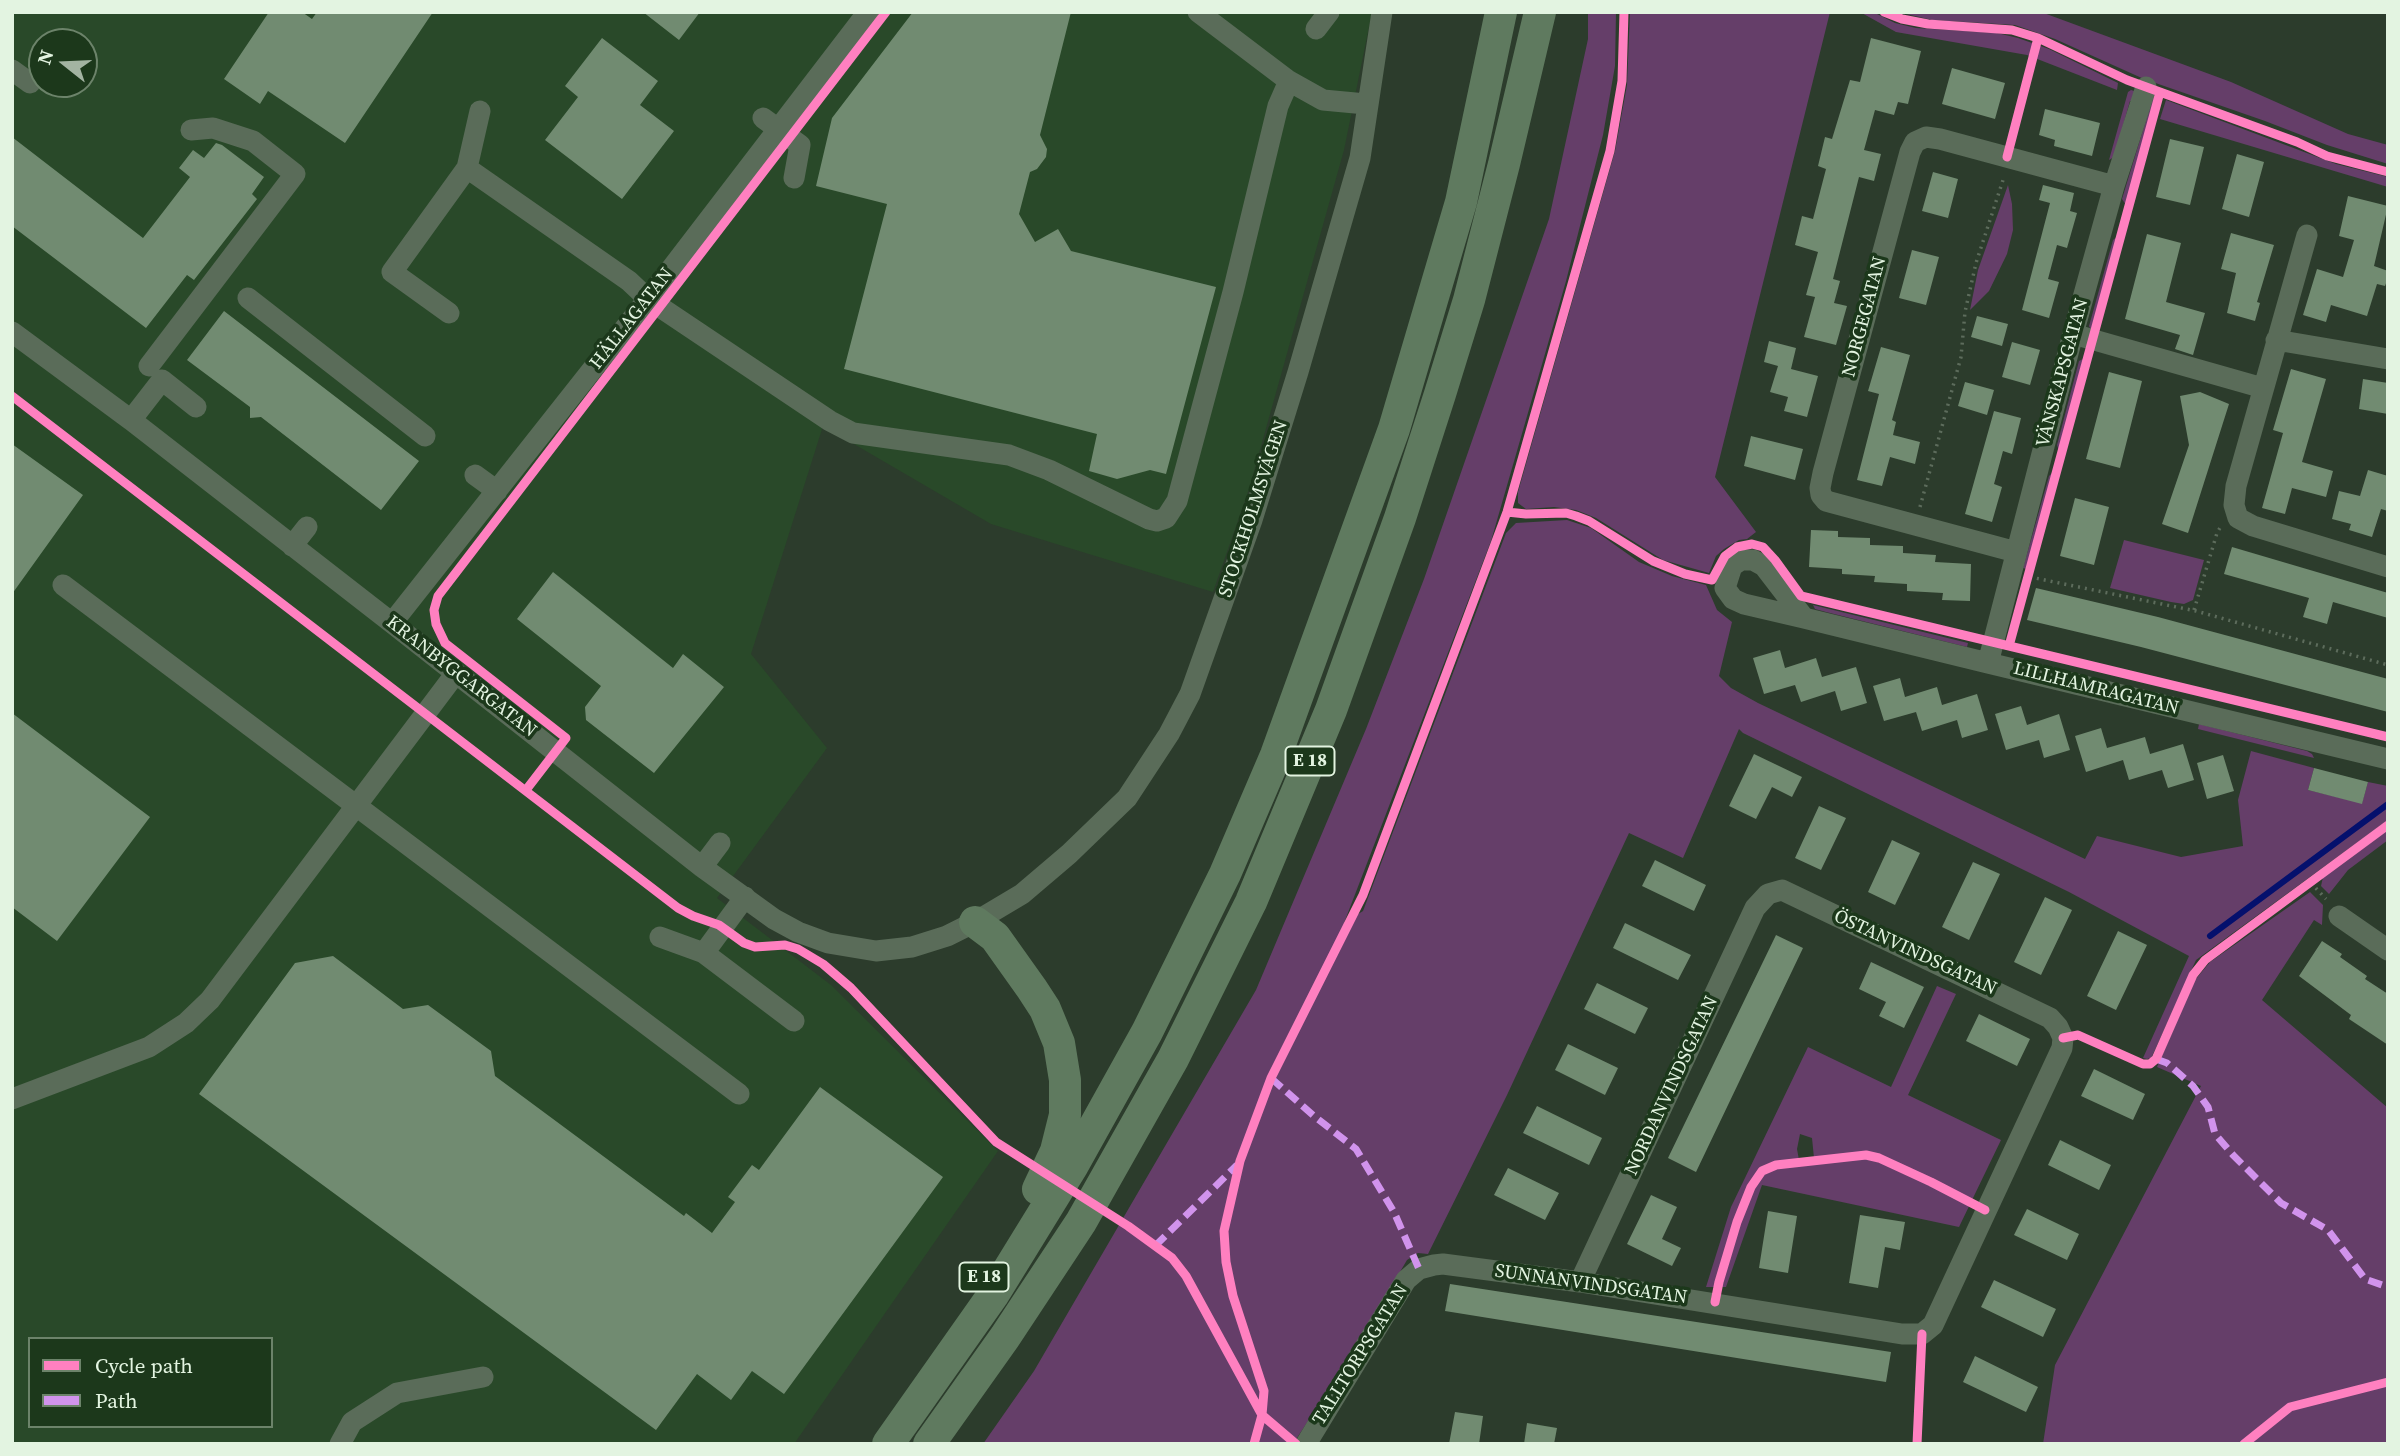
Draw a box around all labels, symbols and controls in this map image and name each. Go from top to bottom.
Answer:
north arrow [28,28,98,98]
text: N [30,47,59,68]
street label: NORGEGATAN [1838,254,1892,380]
street label: HÄLLAGATAN [585,264,679,374]
street label: VÄNSKAPSGATAN [2032,296,2094,450]
street label: STOCKHOLMSVÄGEN [1215,418,1293,600]
street label: KRANBYGGARGATAN [381,611,541,743]
street label: LILLHAMRAGATAN [2011,657,2181,721]
road number: E 18 [1286,746,1334,776]
street label: ÖSTANVINDSGATAN [1830,905,2000,1001]
street label: NORDANVINDSGATAN [1620,993,1724,1179]
street label: SUNNANVINDSGATAN [1493,1260,1689,1310]
road number: E 18 [960,1262,1009,1292]
street label: TALLTORPSGATAN [1308,1280,1414,1430]
legend [28,1337,273,1428]
text: Cycle path [95,1351,193,1380]
text: Path [95,1386,138,1415]

